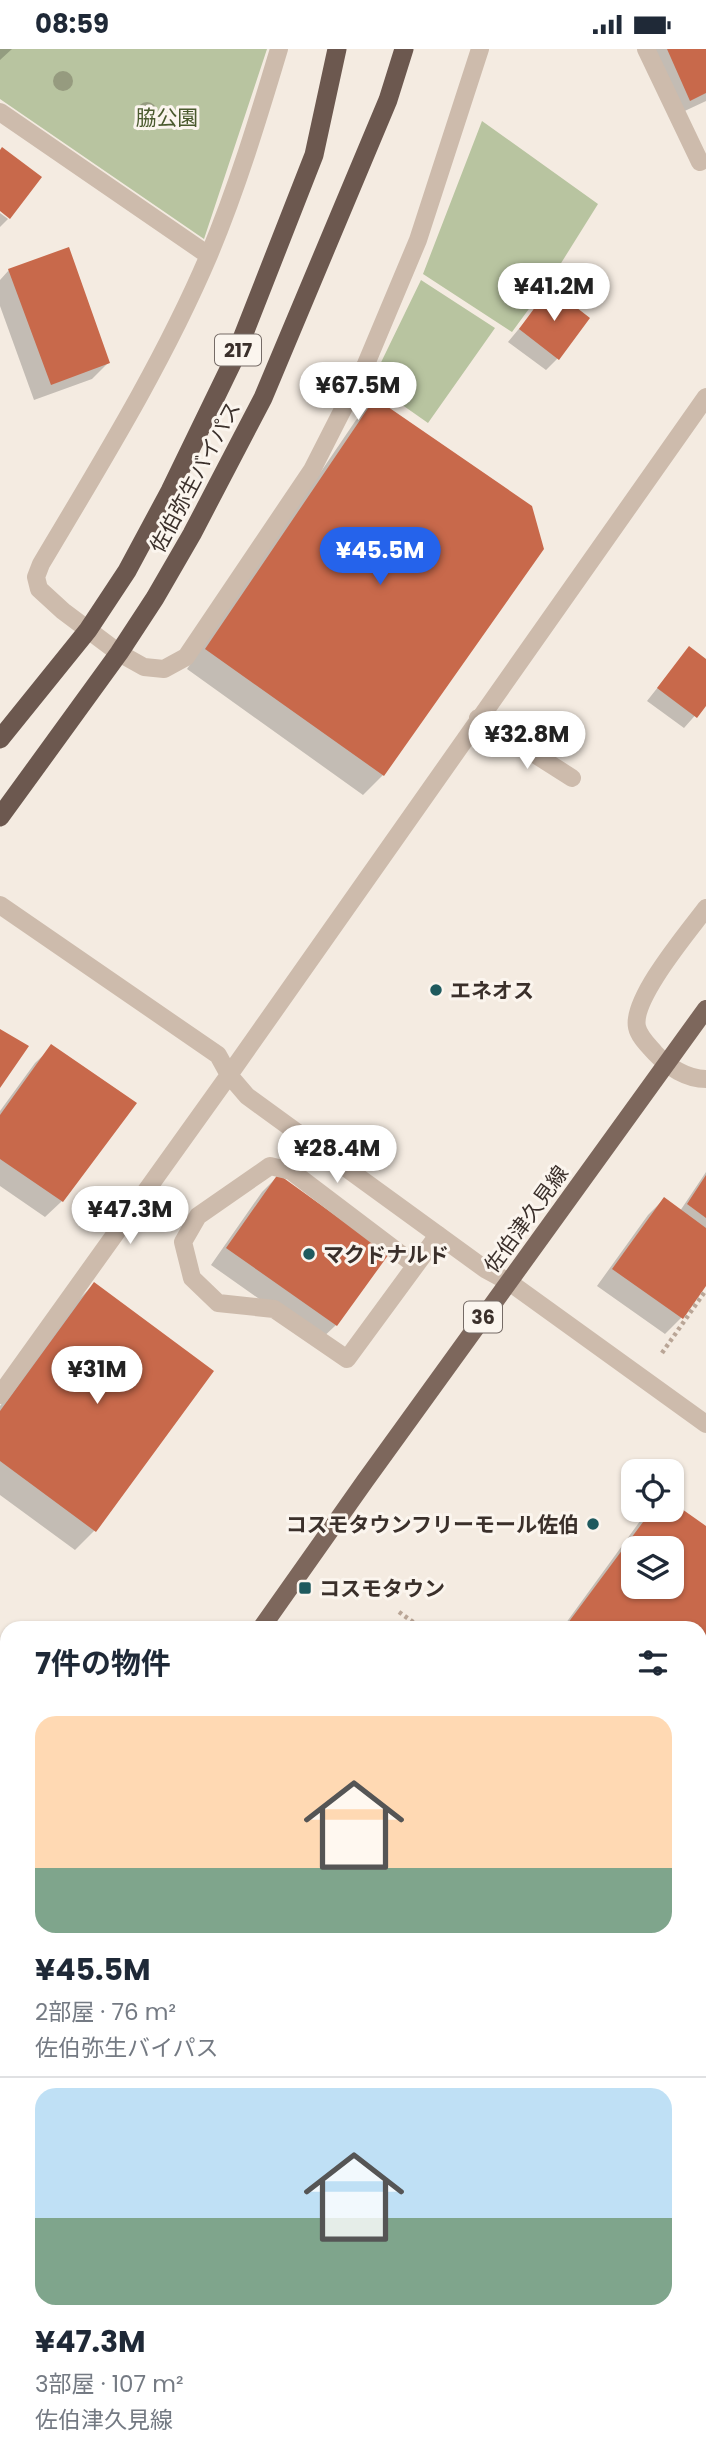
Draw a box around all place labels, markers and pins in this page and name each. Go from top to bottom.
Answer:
pin: ¥41.2M [497,264,611,323]
pin: ¥67.5M [301,363,415,422]
pin: ¥45.5M [323,527,437,587]
pin: ¥32.8M [470,711,584,771]
place label: エネオス [450,976,534,1005]
marker: エネオス [428,982,444,998]
pin: ¥28.4M [280,1125,394,1185]
pin: ¥47.3M [73,1187,187,1246]
place label: マクドナルド [323,1240,449,1269]
marker: マクドナルド [301,1246,317,1262]
pin: ¥31M [56,1347,138,1406]
place label: コスモタウンフリーモール佐伯 [286,1510,579,1539]
marker: コスモタウンフリーモール佐伯 [585,1516,601,1532]
place label: コスモタウン [319,1574,445,1603]
marker: コスモタウン [297,1580,313,1596]

